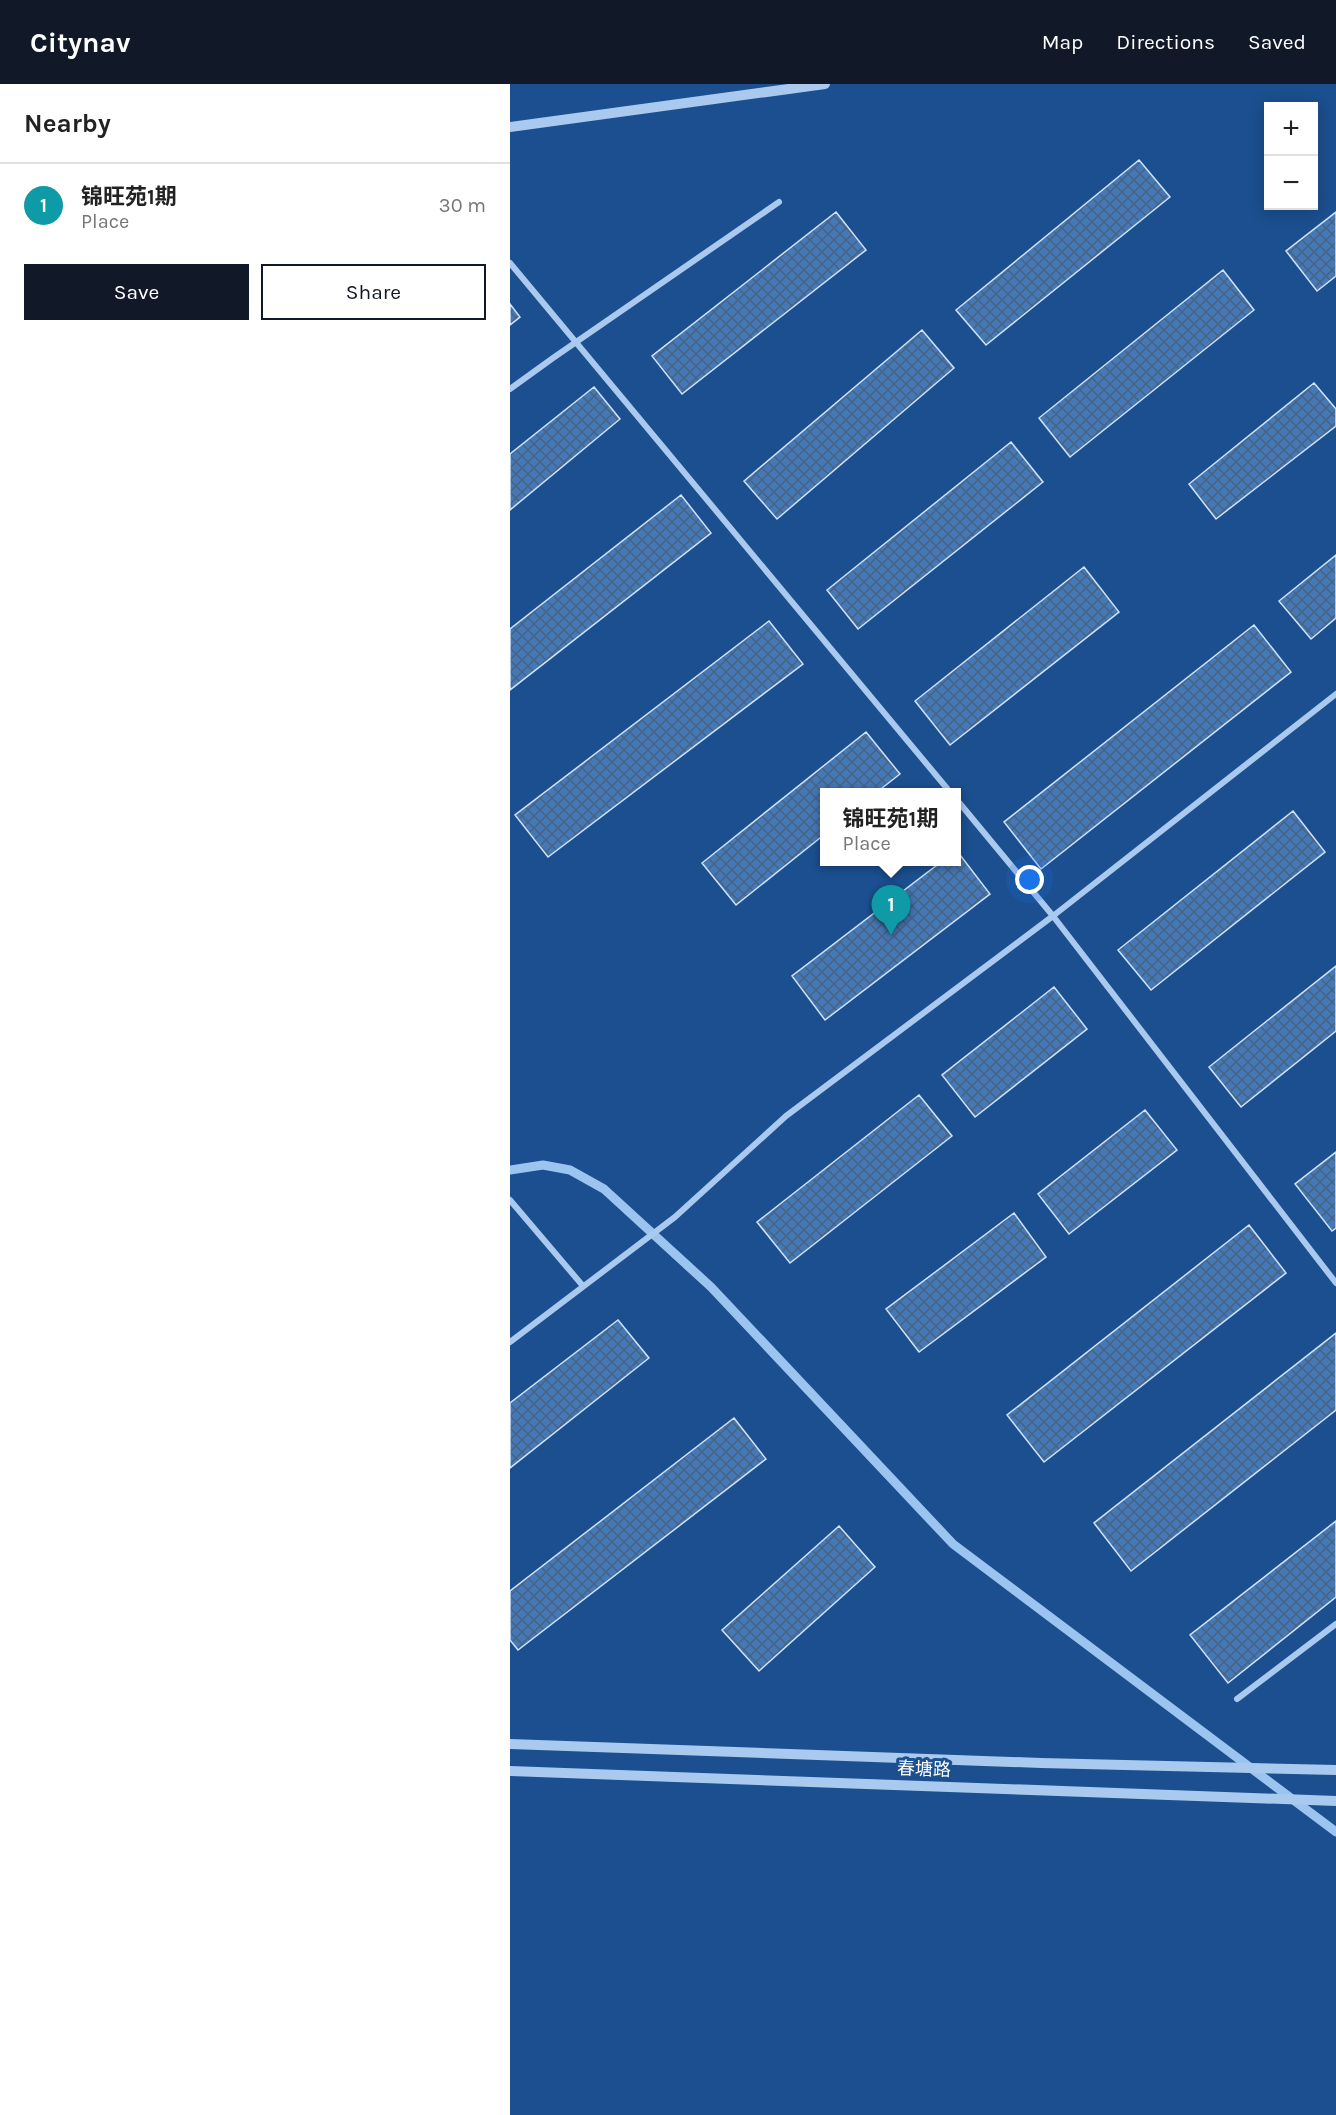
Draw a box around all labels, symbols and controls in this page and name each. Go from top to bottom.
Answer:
text: Citynav [30,26,130,59]
text: Map [1042,30,1083,54]
text: Directions [1116,30,1215,54]
text: Saved [1248,30,1306,54]
map controls [1264,102,1318,210]
button: + [1264,102,1318,156]
text: Nearby [24,108,111,139]
button: − [1264,156,1318,210]
text: 锦旺苑1期 [81,184,177,210]
text: 1 [40,194,47,217]
text: 30 m [439,194,486,217]
text: Place [81,210,129,233]
button: Save [24,264,249,320]
button: Share [261,264,486,320]
popup [820,788,961,866]
text: 锦旺苑1期 [843,806,938,832]
text: Place [843,832,891,855]
your location [1015,865,1044,894]
pin: 1 [872,886,910,935]
street label: 春塘路 [897,1757,951,1781]

